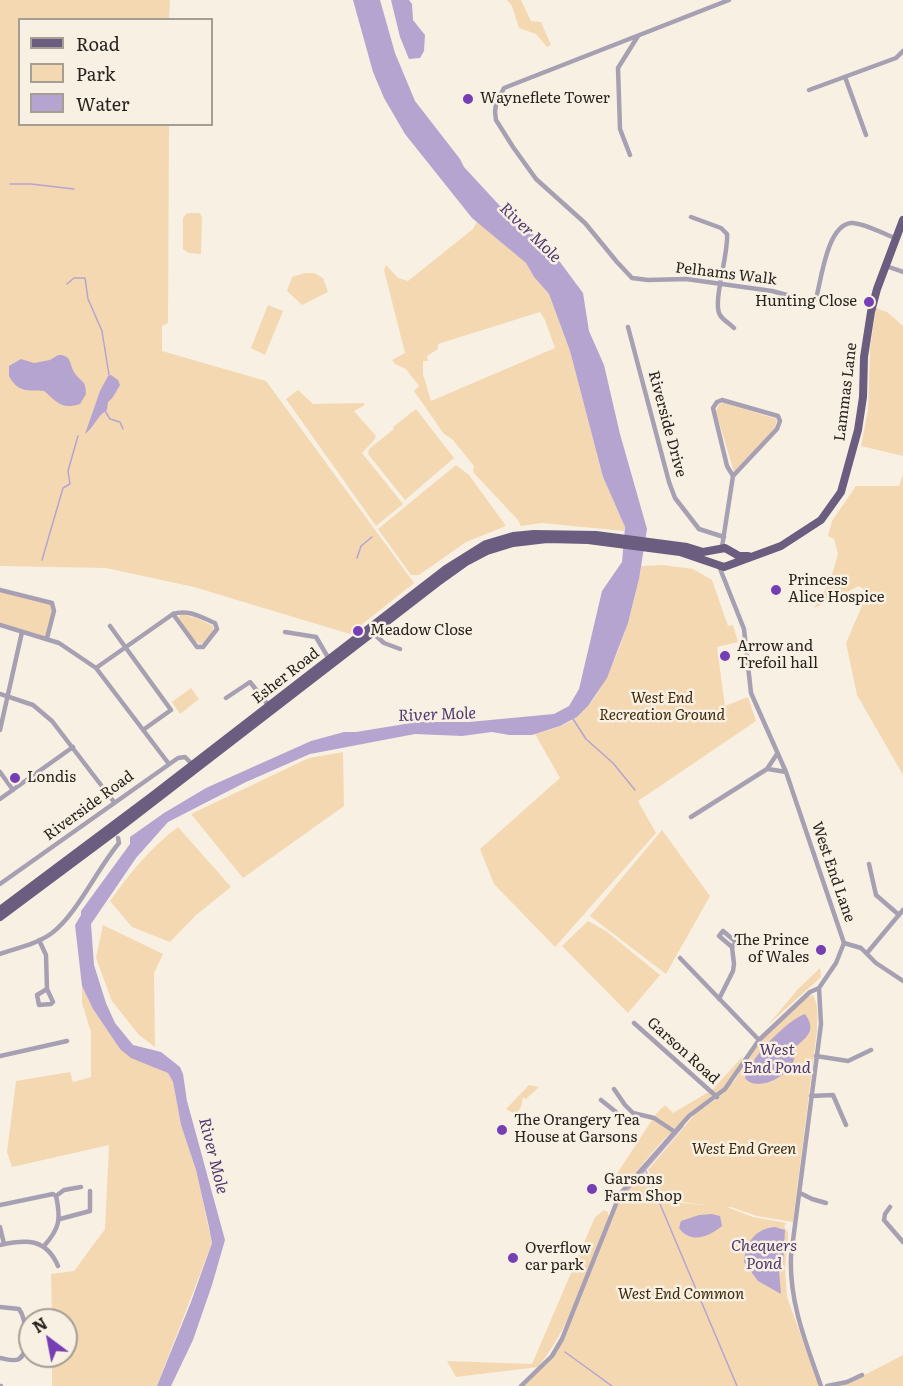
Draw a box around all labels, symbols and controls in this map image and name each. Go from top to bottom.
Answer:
legend [18,18,213,126]
text: Road [76,30,120,57]
text: Park [76,60,115,87]
text: Water [76,90,129,117]
place label: Wayneflete Tower [480,90,610,108]
marker: Wayneflete Tower [461,92,475,106]
water label: River Mole [495,199,565,267]
street label: Pelhams Walk [674,259,778,289]
place label: Hunting Close [755,293,857,311]
marker: Hunting Close [862,295,876,309]
street label: Lammas Lane [831,342,861,442]
street label: Riverside Drive [644,369,690,479]
place label: Princess Alice Hospice [788,572,884,607]
marker: Princess Alice Hospice [769,583,783,597]
place label: Meadow Close [370,622,472,640]
marker: Meadow Close [351,624,365,638]
place label: Arrow and Trefoil hall [737,638,818,673]
street label: Esher Road [249,644,323,708]
marker: Arrow and Trefoil hall [718,649,732,663]
park label: West End Recreation Ground [599,690,725,725]
water label: River Mole [398,704,476,726]
street label: Riverside Road [41,767,137,845]
place label: Londis [27,769,76,787]
marker: Londis [8,771,22,785]
street label: West End Lane [807,819,859,925]
place label: The Prince of Wales [734,932,809,967]
marker: The Prince of Wales [814,943,828,957]
street label: Garson Road [643,1014,723,1088]
water label: West End Pond [743,1040,811,1078]
place label: The Orangery Tea House at Garsons [514,1112,640,1147]
water label: River Mole [194,1116,232,1196]
marker: The Orangery Tea House at Garsons [495,1123,509,1137]
park label: West End Green [692,1141,796,1159]
place label: Garsons Farm Shop [604,1171,682,1206]
marker: Garsons Farm Shop [585,1182,599,1196]
water label: Chequers Pond [731,1236,797,1274]
place label: Overflow car park [525,1240,591,1275]
marker: Overflow car park [506,1251,520,1265]
park label: West End Common [618,1286,744,1304]
north arrow [18,1308,78,1368]
text: N [27,1311,52,1338]

